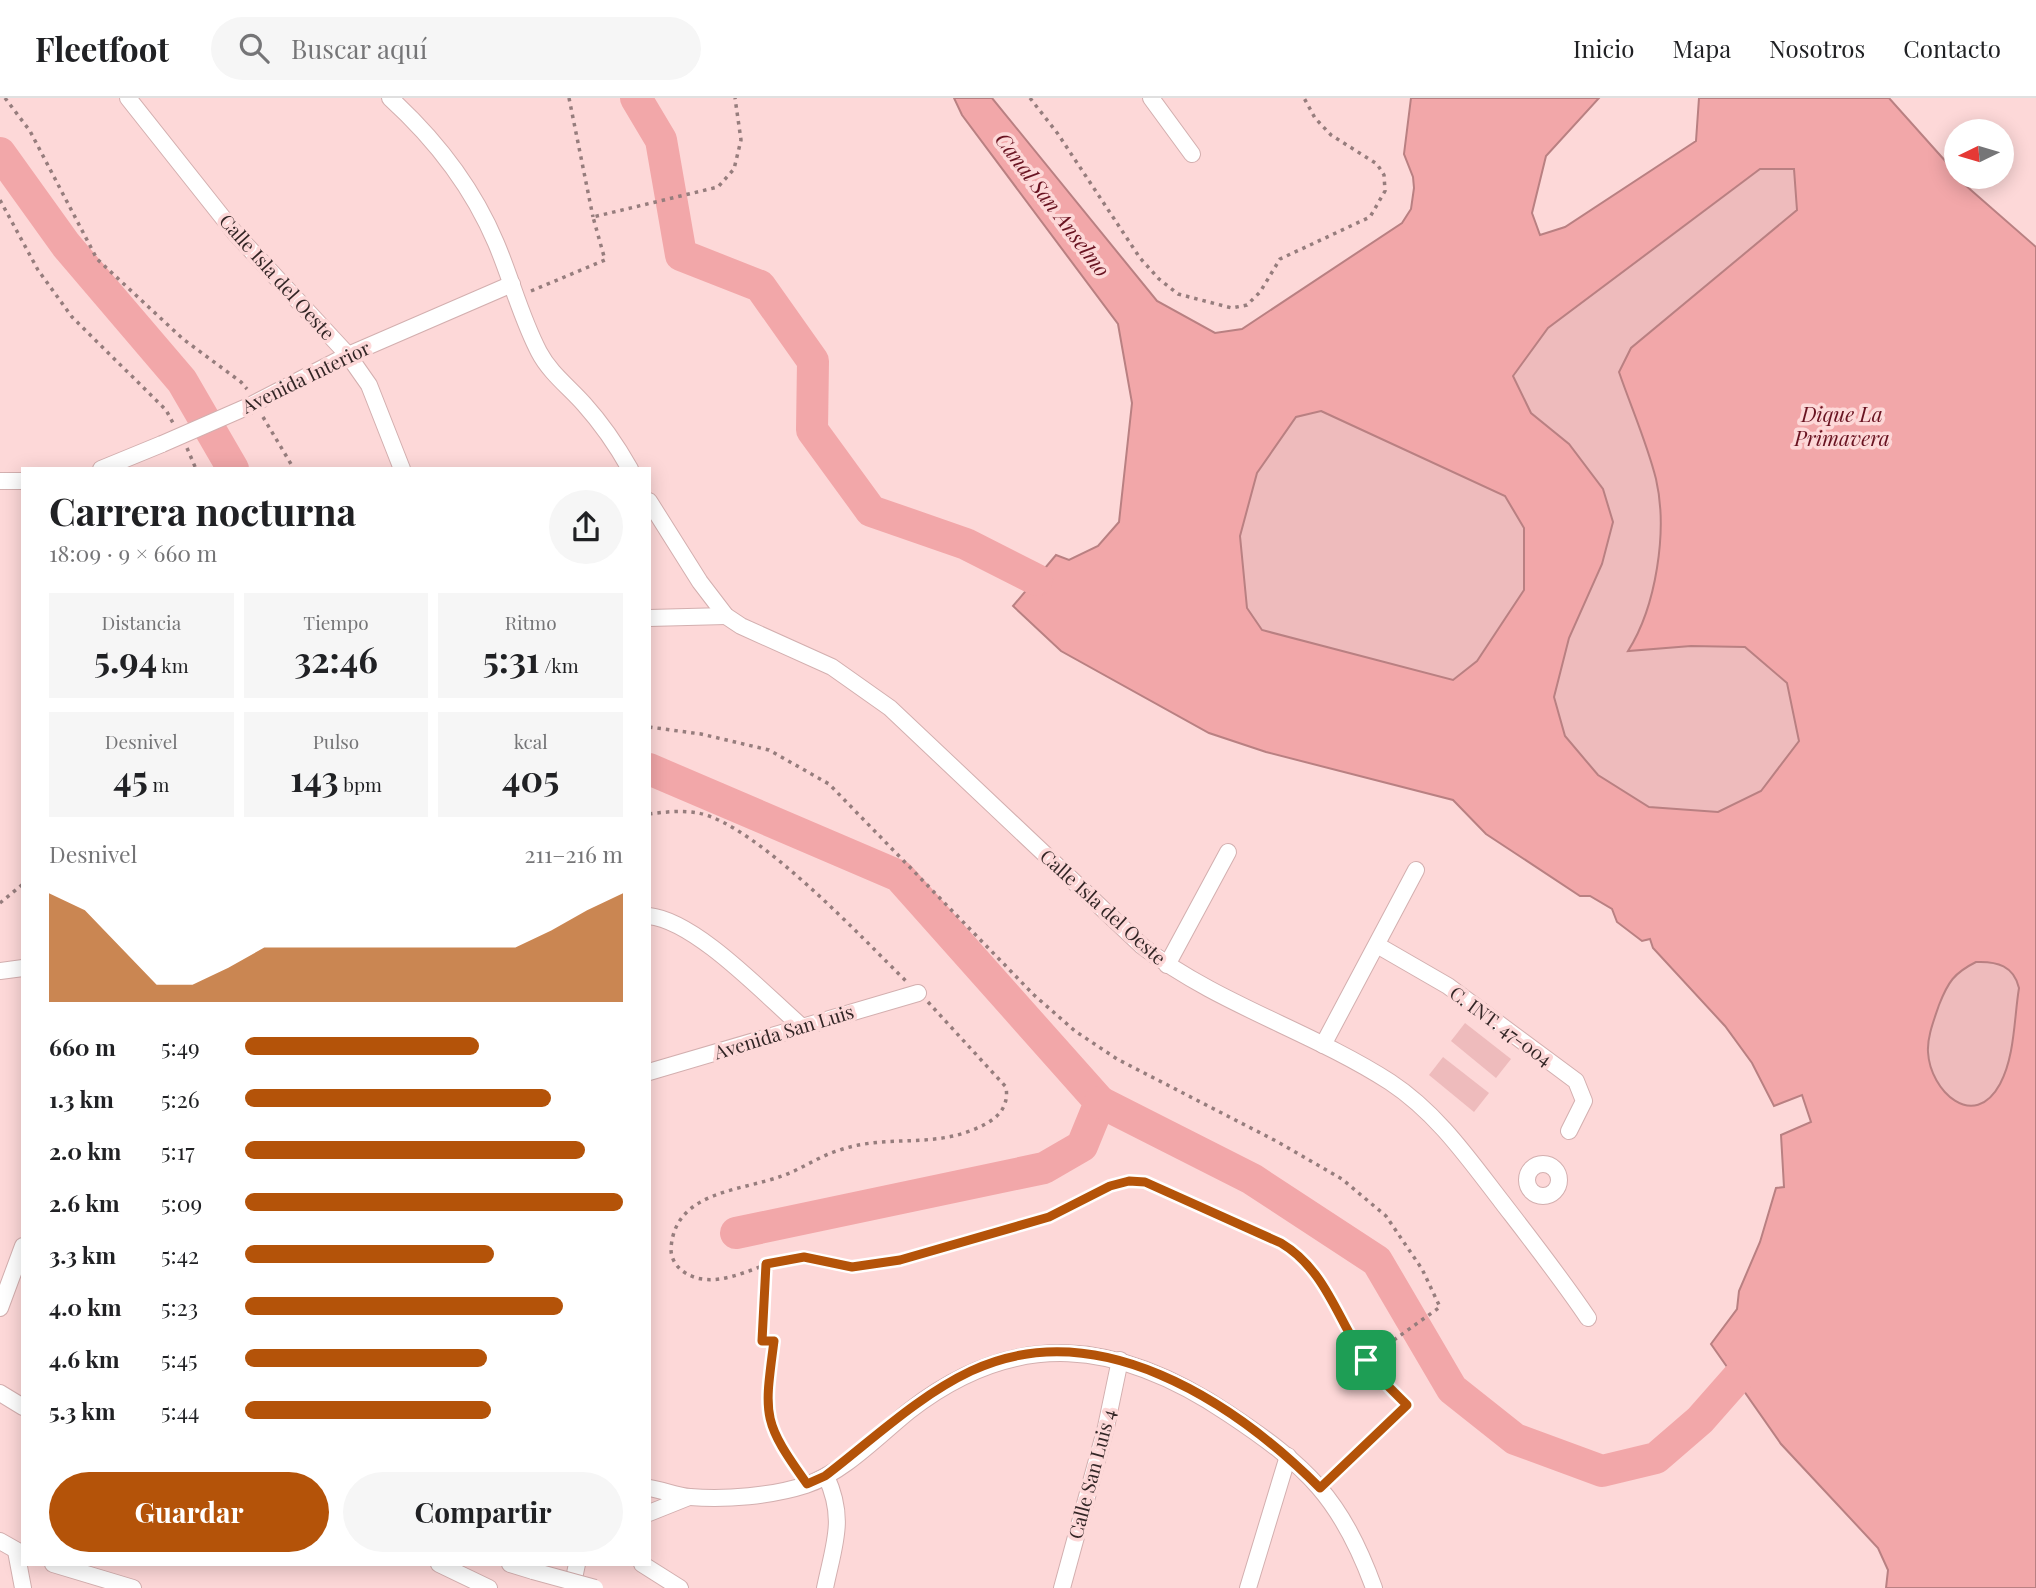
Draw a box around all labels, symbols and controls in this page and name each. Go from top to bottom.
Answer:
search box [211,17,701,80]
text: Fleetfoot [35,26,169,70]
icon: search [235,29,273,67]
text: Buscar aquí [291,31,427,66]
text: Inicio [1573,32,1634,64]
text: Mapa [1672,32,1731,64]
text: Nosotros [1769,32,1865,64]
text: Contacto [1903,32,2001,64]
north arrow [1944,119,2014,189]
map controls [1944,119,2014,189]
water label: Canal San Anselmo [990,126,1117,282]
street label: Calle Isla del Oeste [214,208,341,345]
street label: Avenida Interior [236,334,374,419]
water label: Dique La Primavera [1793,399,1890,451]
text: Carrera nocturna [49,485,356,536]
button: share [549,490,623,564]
text: 18:09 · 9 × 660 m [49,537,217,568]
text: Distancia [102,609,181,635]
text: Tiempo [303,609,369,635]
text: Ritmo [505,609,557,635]
text: 5.94 [94,635,157,682]
text: 32:46 [294,635,378,682]
text: 5:31 [483,635,539,682]
text: km [157,652,189,678]
text: /km [539,652,579,678]
text: Desnivel [105,728,178,754]
text: Pulso [313,728,359,754]
text: kcal [514,728,548,754]
text: 45 [113,754,148,801]
text: 143 [290,754,339,801]
text: 405 [502,754,559,801]
text: m [148,771,169,797]
text: bpm [339,771,382,797]
text: Desnivel [49,838,137,869]
text: 211–216 m [525,838,623,869]
street label: Calle Isla del Oeste [1035,843,1172,970]
street label: C. INT. 47-004 [1445,979,1558,1071]
street label: Avenida San Luis [710,997,857,1065]
text: 660 m [49,1031,116,1062]
text: 5:49 [161,1031,200,1062]
text: 1.3 km [49,1083,114,1114]
text: 5:26 [161,1083,200,1114]
text: 2.0 km [49,1135,121,1166]
text: 5:17 [161,1135,195,1166]
text: 2.6 km [49,1187,120,1218]
text: 5:09 [161,1187,202,1218]
text: 3.3 km [49,1239,116,1270]
text: 5:42 [161,1239,199,1270]
text: 4.0 km [49,1291,122,1322]
text: 5:23 [161,1291,198,1322]
pin [1336,1330,1396,1390]
icon: arrive [1347,1341,1385,1379]
text: 4.6 km [49,1343,120,1374]
text: 5:45 [161,1343,198,1374]
text: 5.3 km [49,1395,115,1426]
text: 5:44 [161,1395,199,1426]
street label: Calle San Luis 4 [1061,1406,1121,1541]
button: Guardar [49,1472,329,1552]
button: Compartir [343,1472,623,1552]

